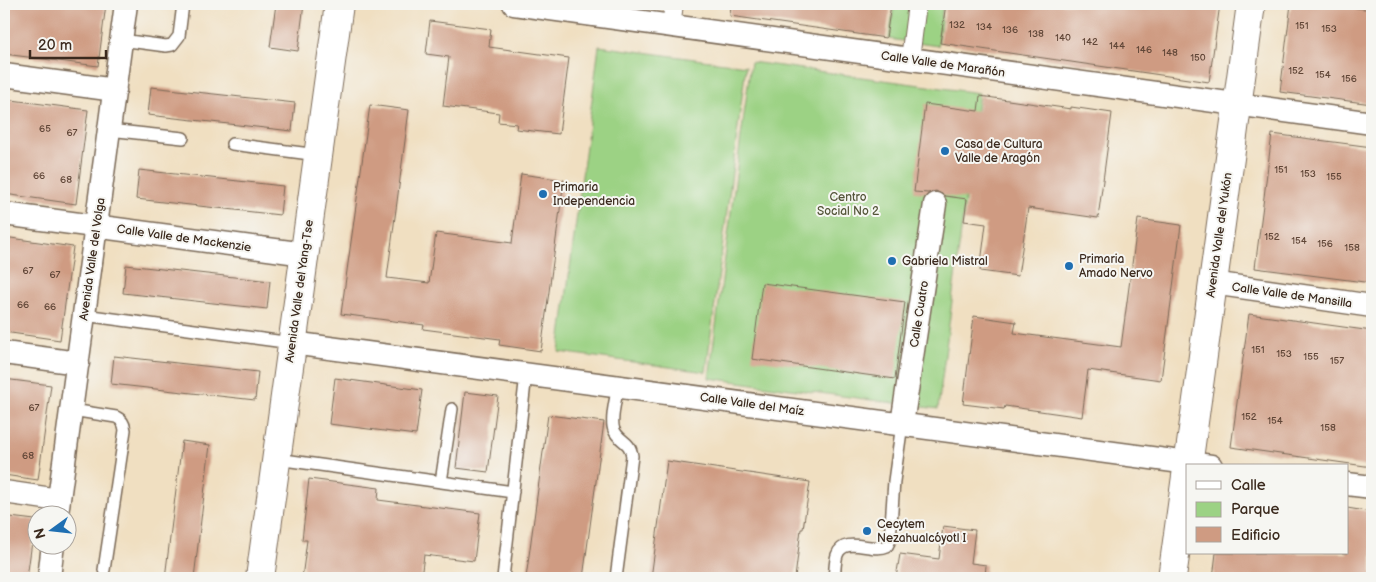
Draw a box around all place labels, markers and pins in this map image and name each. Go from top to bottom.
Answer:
place label: Casa de Cultura Valle de Aragón [955,137,1043,166]
marker: Casa de Cultura Valle de Aragón [939,145,951,157]
place label: Primaria Independencia [553,180,635,209]
marker: Primaria Independencia [537,188,549,200]
place label: Primaria Amado Nervo [1079,252,1153,281]
place label: Gabriela Mistral [902,254,988,269]
marker: Gabriela Mistral [886,255,898,267]
marker: Primaria Amado Nervo [1063,260,1075,272]
place label: Cecytem Nezahualcóyotl I [877,517,967,546]
marker: Cecytem Nezahualcóyotl I [861,525,873,537]

